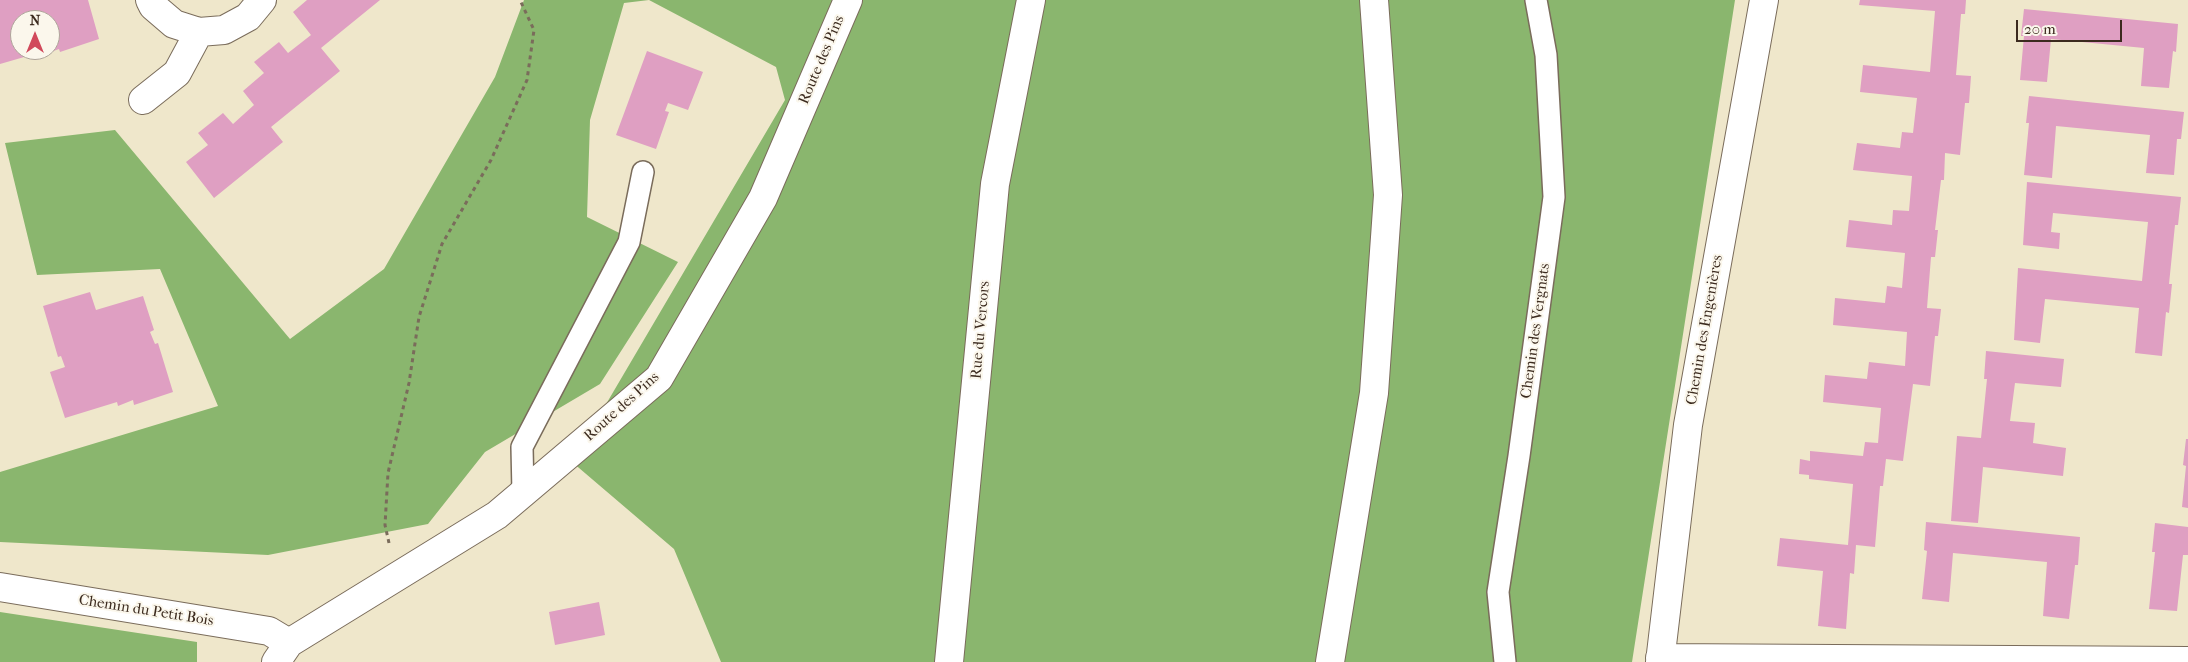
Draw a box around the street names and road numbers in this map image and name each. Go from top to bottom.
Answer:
street label: Route des Pins [795,13,849,107]
street label: Chemin des Engenières [1683,254,1727,406]
street label: Chemin des Vergnats [1518,262,1554,400]
street label: Rue du Vercors [968,280,994,380]
street label: Route des Pins [581,369,663,445]
street label: Chemin du Petit Bois [77,591,215,631]

